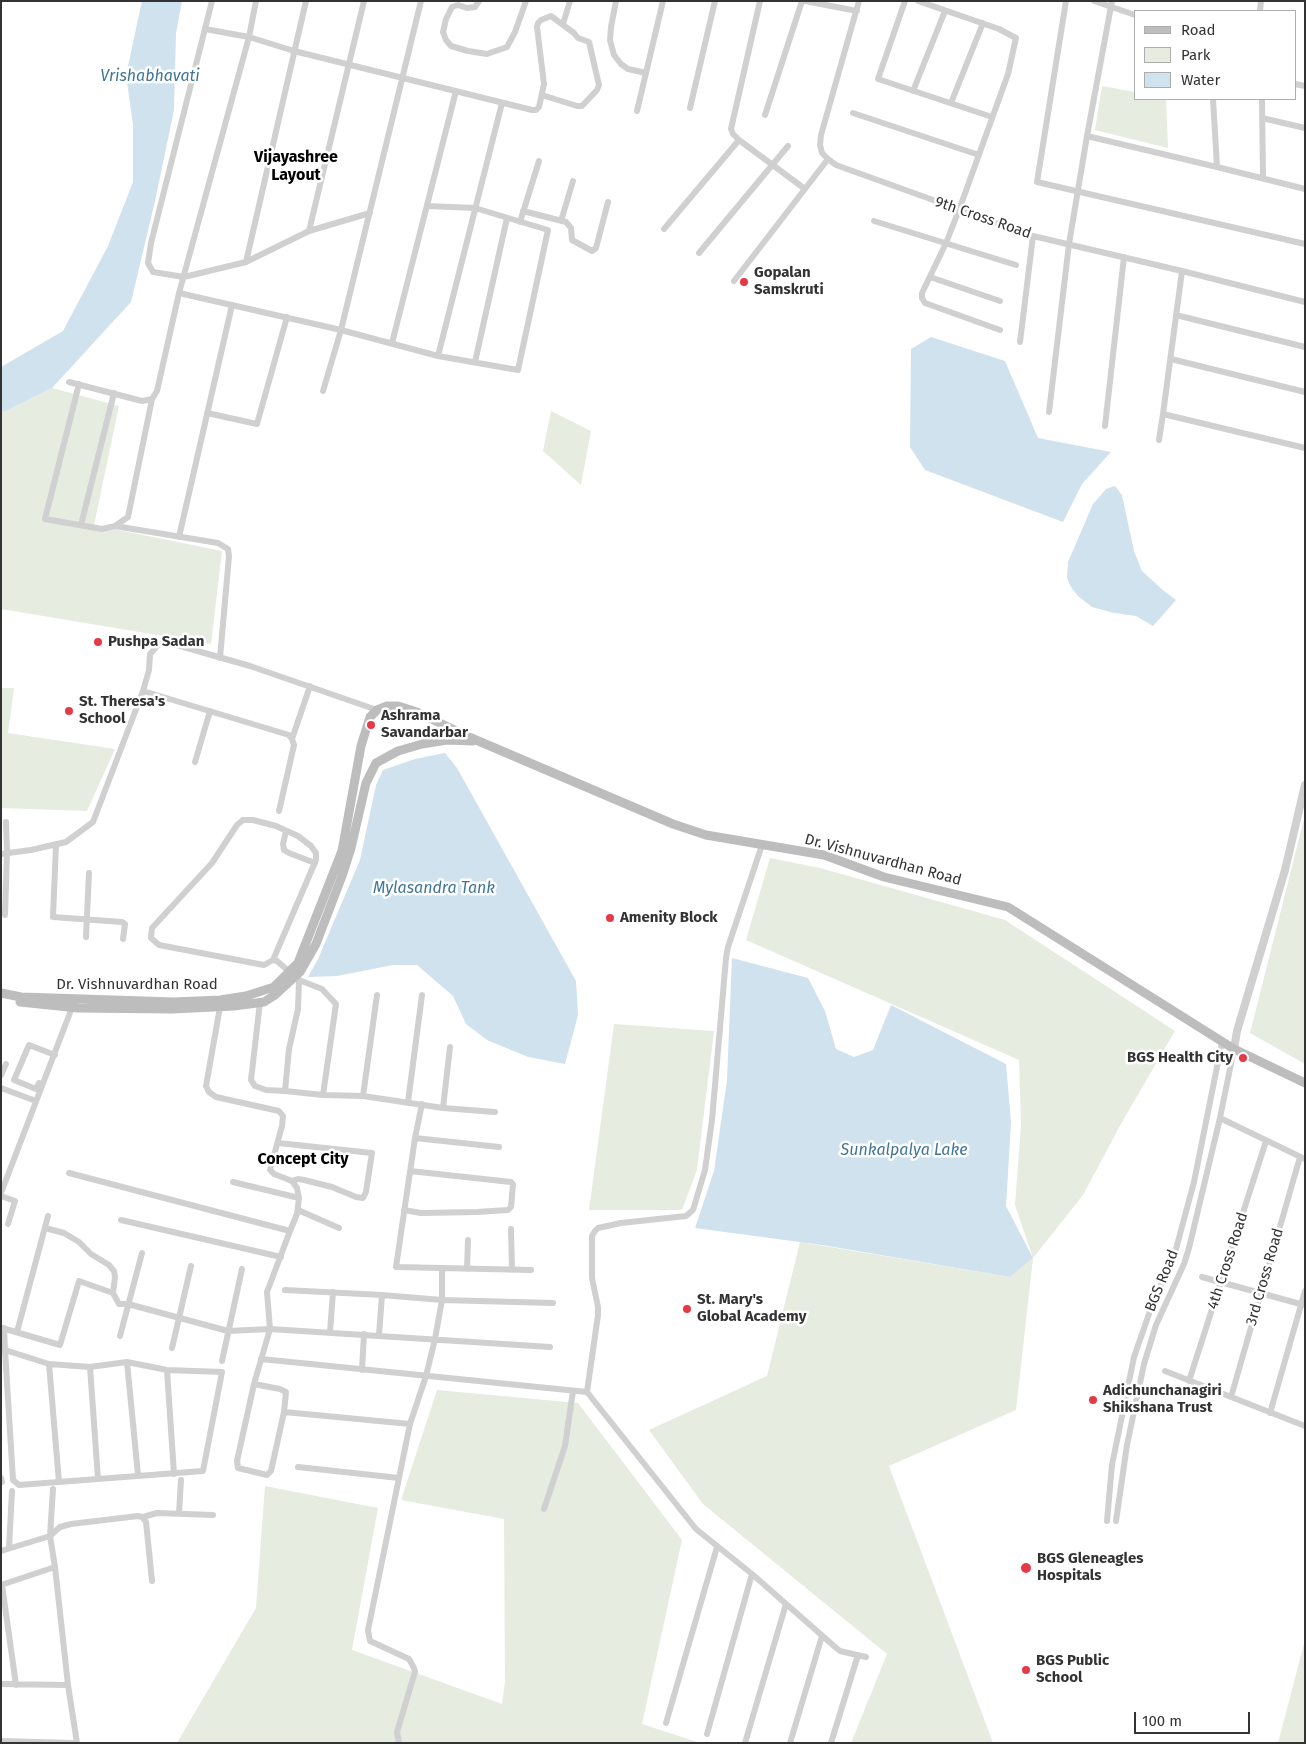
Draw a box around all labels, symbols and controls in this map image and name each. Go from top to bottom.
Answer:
legend [1134,10,1296,100]
text: Road [1181,21,1216,39]
text: Park [1181,46,1211,64]
water label: Vrishabhavati [100,67,200,87]
text: Water [1181,71,1220,89]
district label: Vijayashree Layout [254,148,338,186]
street label: 9th Cross Road [932,193,1034,243]
place label: Gopalan Samskruti [754,264,824,299]
marker: Gopalan Samskruti [738,276,750,288]
place label: Pushpa Sadan [108,633,204,651]
marker: Pushpa Sadan [92,636,104,648]
place label: St. Theresa's School [79,693,165,728]
marker: St. Theresa's School [63,705,75,717]
place label: Ashrama Savandarbar [381,707,468,742]
marker: Ashrama Savandarbar [365,719,377,731]
street label: Dr. Vishnuvardhan Road [803,830,963,890]
water label: Mylasandra Tank [373,879,495,899]
place label: Amenity Block [620,909,718,927]
marker: Amenity Block [604,912,616,924]
street label: Dr. Vishnuvardhan Road [56,976,218,994]
place label: BGS Health City [1127,1049,1233,1067]
marker: BGS Health City [1237,1052,1249,1064]
water label: Sunkalpalya Lake [841,1141,967,1161]
district label: Concept City [257,1150,349,1170]
street label: 4th Cross Road [1204,1210,1252,1312]
street label: 3rd Cross Road [1243,1226,1287,1328]
street label: BGS Road [1141,1247,1183,1315]
place label: St. Mary's Global Academy [697,1291,806,1326]
marker: St. Mary's Global Academy [681,1303,693,1315]
place label: Adichunchanagiri Shikshana Trust [1103,1382,1222,1417]
marker: Adichunchanagiri Shikshana Trust [1087,1394,1099,1406]
place label: BGS Gleneagles Hospitals [1037,1550,1143,1585]
marker: BGS Gleneagles Hospitals [1019,1561,1033,1575]
place label: BGS Public School [1036,1652,1109,1687]
marker: BGS Public School [1020,1664,1032,1676]
scale bar [1136,1702,1252,1734]
text: 100 m [1142,1712,1182,1730]

